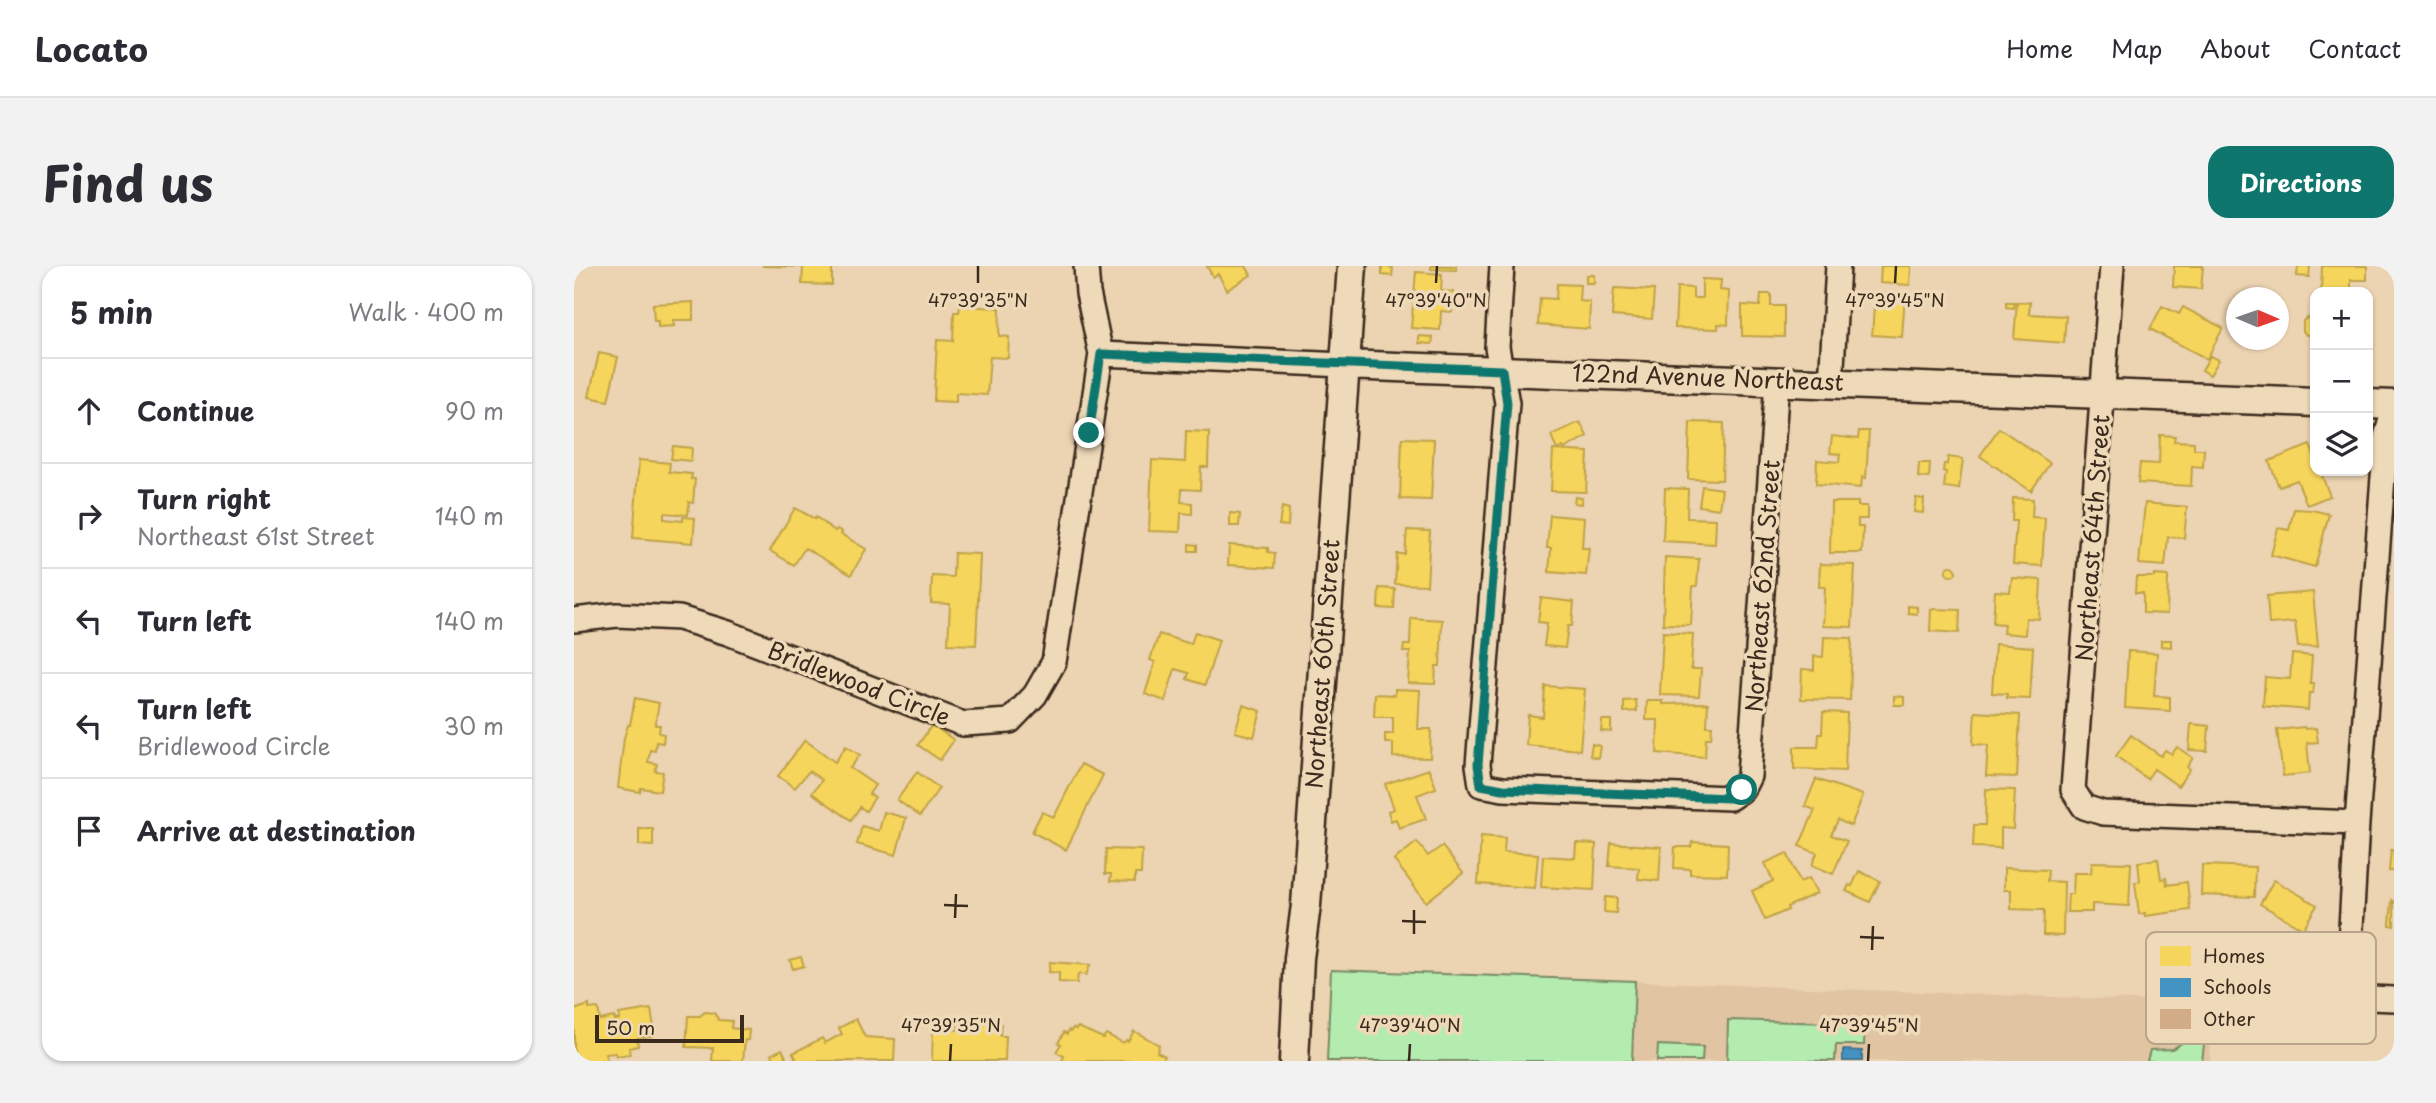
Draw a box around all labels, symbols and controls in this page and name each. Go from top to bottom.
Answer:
text: Locato [35,23,148,73]
text: Home [2006,30,2073,66]
text: Map [2111,30,2162,66]
text: About [2200,30,2270,66]
text: Contact [2308,30,2401,66]
text: Find us [42,145,213,219]
button: Directions [2208,146,2394,218]
text: 47°39'35"N [928,286,1028,313]
text: 47°39'40"N [1385,286,1487,313]
text: 47°39'45"N [1845,286,1945,313]
north arrow [2226,287,2289,350]
map controls [2310,287,2373,476]
button: + [2310,287,2373,350]
text: 5 min [70,289,153,334]
text: Walk · 400 m [349,294,504,329]
button: − [2310,350,2373,413]
street label: 122nd Avenue Northeast [1572,354,1844,399]
text: Continue [137,391,254,430]
icon: ahead [70,392,108,430]
text: 90 m [445,393,504,428]
street label: Northeast 64th Street [2065,413,2118,663]
button: layers [2310,413,2373,476]
route end [1073,417,1104,448]
street label: Northeast 62nd Street [1735,458,1788,713]
text: Turn right [137,479,271,518]
icon: right [70,497,108,535]
text: 140 m [435,498,504,533]
text: Northeast 61st Street [137,518,374,553]
street label: Northeast 60th Street [1295,538,1348,790]
text: Turn left [137,601,252,640]
icon: left [70,602,108,640]
text: 140 m [435,603,504,638]
street label: Bridlewood Circle [763,632,956,734]
text: Turn left [137,689,252,728]
icon: left [70,707,108,745]
text: 30 m [443,708,504,743]
text: Bridlewood Circle [137,728,331,763]
route start [1726,774,1757,805]
text: Arrive at destination [137,811,416,850]
icon: arrive [70,812,108,850]
legend [2146,932,2376,1044]
text: Homes [2203,941,2265,969]
text: Schools [2203,972,2271,1000]
text: Other [2203,1004,2255,1032]
text: 47°39'35"N [901,1011,1001,1038]
text: 47°39'40"N [1359,1011,1461,1038]
text: 47°39'45"N [1819,1011,1919,1038]
scale bar [595,1012,744,1044]
text: 50 m [606,1013,655,1041]

